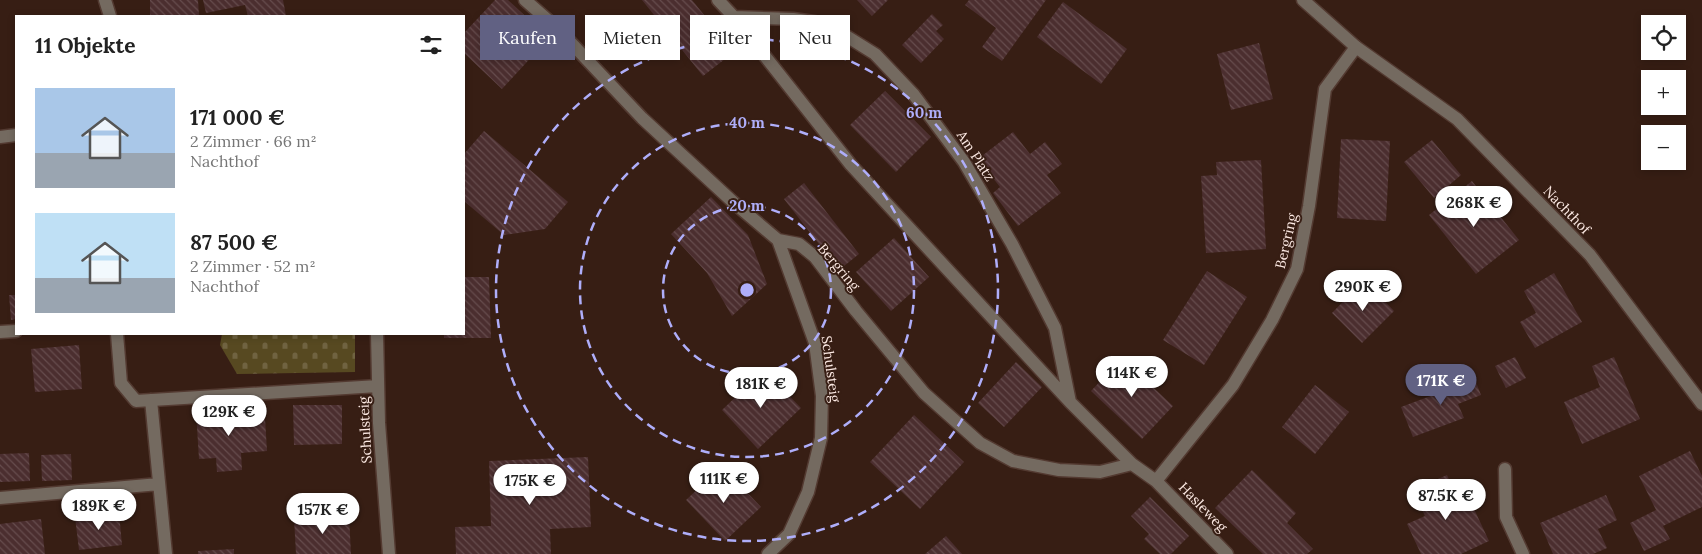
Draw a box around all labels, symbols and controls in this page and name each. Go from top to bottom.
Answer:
chip: Kaufen [480,15,575,60]
chip: Mieten [585,15,680,60]
chip: Filter [690,15,770,60]
chip: Neu [780,15,850,60]
map controls [1641,15,1686,170]
button: locate [1641,15,1686,60]
icon: filters [417,31,445,59]
text: 11 Objekte [35,32,136,59]
button: + [1641,70,1686,115]
text: 60 m [906,103,942,122]
text: 171 000 € [190,104,285,131]
icon: home [75,108,135,168]
text: 40 m [729,113,765,132]
button: − [1641,125,1686,170]
street label: Am Platz [952,126,999,185]
text: 2 Zimmer · 66 m² [190,131,317,151]
text: Nachthof [190,151,259,171]
street label: Nachthof [1540,182,1595,239]
pin: 268K € [1433,186,1515,228]
text: 268K € [1446,192,1502,212]
text: 20 m [729,196,765,215]
street label: Bergring [1271,211,1301,270]
text: 87 500 € [190,229,278,256]
icon: home [75,233,135,293]
street label: Bergring [814,240,864,295]
text: 2 Zimmer · 52 m² [190,256,316,276]
pin: 290K € [1322,270,1404,312]
text: Nachthof [190,276,259,296]
text: 290K € [1335,276,1391,296]
centre of rings [738,281,756,299]
street label: Schulsteig [817,335,845,404]
pin: 114K € [1091,356,1173,398]
text: 114K € [1107,362,1157,382]
pin: 171K € [1400,364,1482,406]
pin: 181K € [720,366,802,409]
text: 171K € [1416,370,1466,390]
text: 181K € [736,373,786,393]
pin: 129K € [188,394,270,437]
street label: Schulsteig [354,396,376,464]
text: 129K € [203,401,255,421]
pin: 111K € [683,462,765,504]
pin: 175K € [489,464,571,506]
text: 111K € [700,468,748,488]
text: 175K € [504,470,556,490]
street label: Hasleweg [1175,478,1231,536]
pin: 87.5K € [1400,478,1492,521]
text: 87.5K € [1418,485,1474,505]
pin: 189K € [58,488,140,531]
pin: 157K € [282,492,364,535]
text: 189K € [72,495,126,515]
text: 157K € [297,499,349,519]

